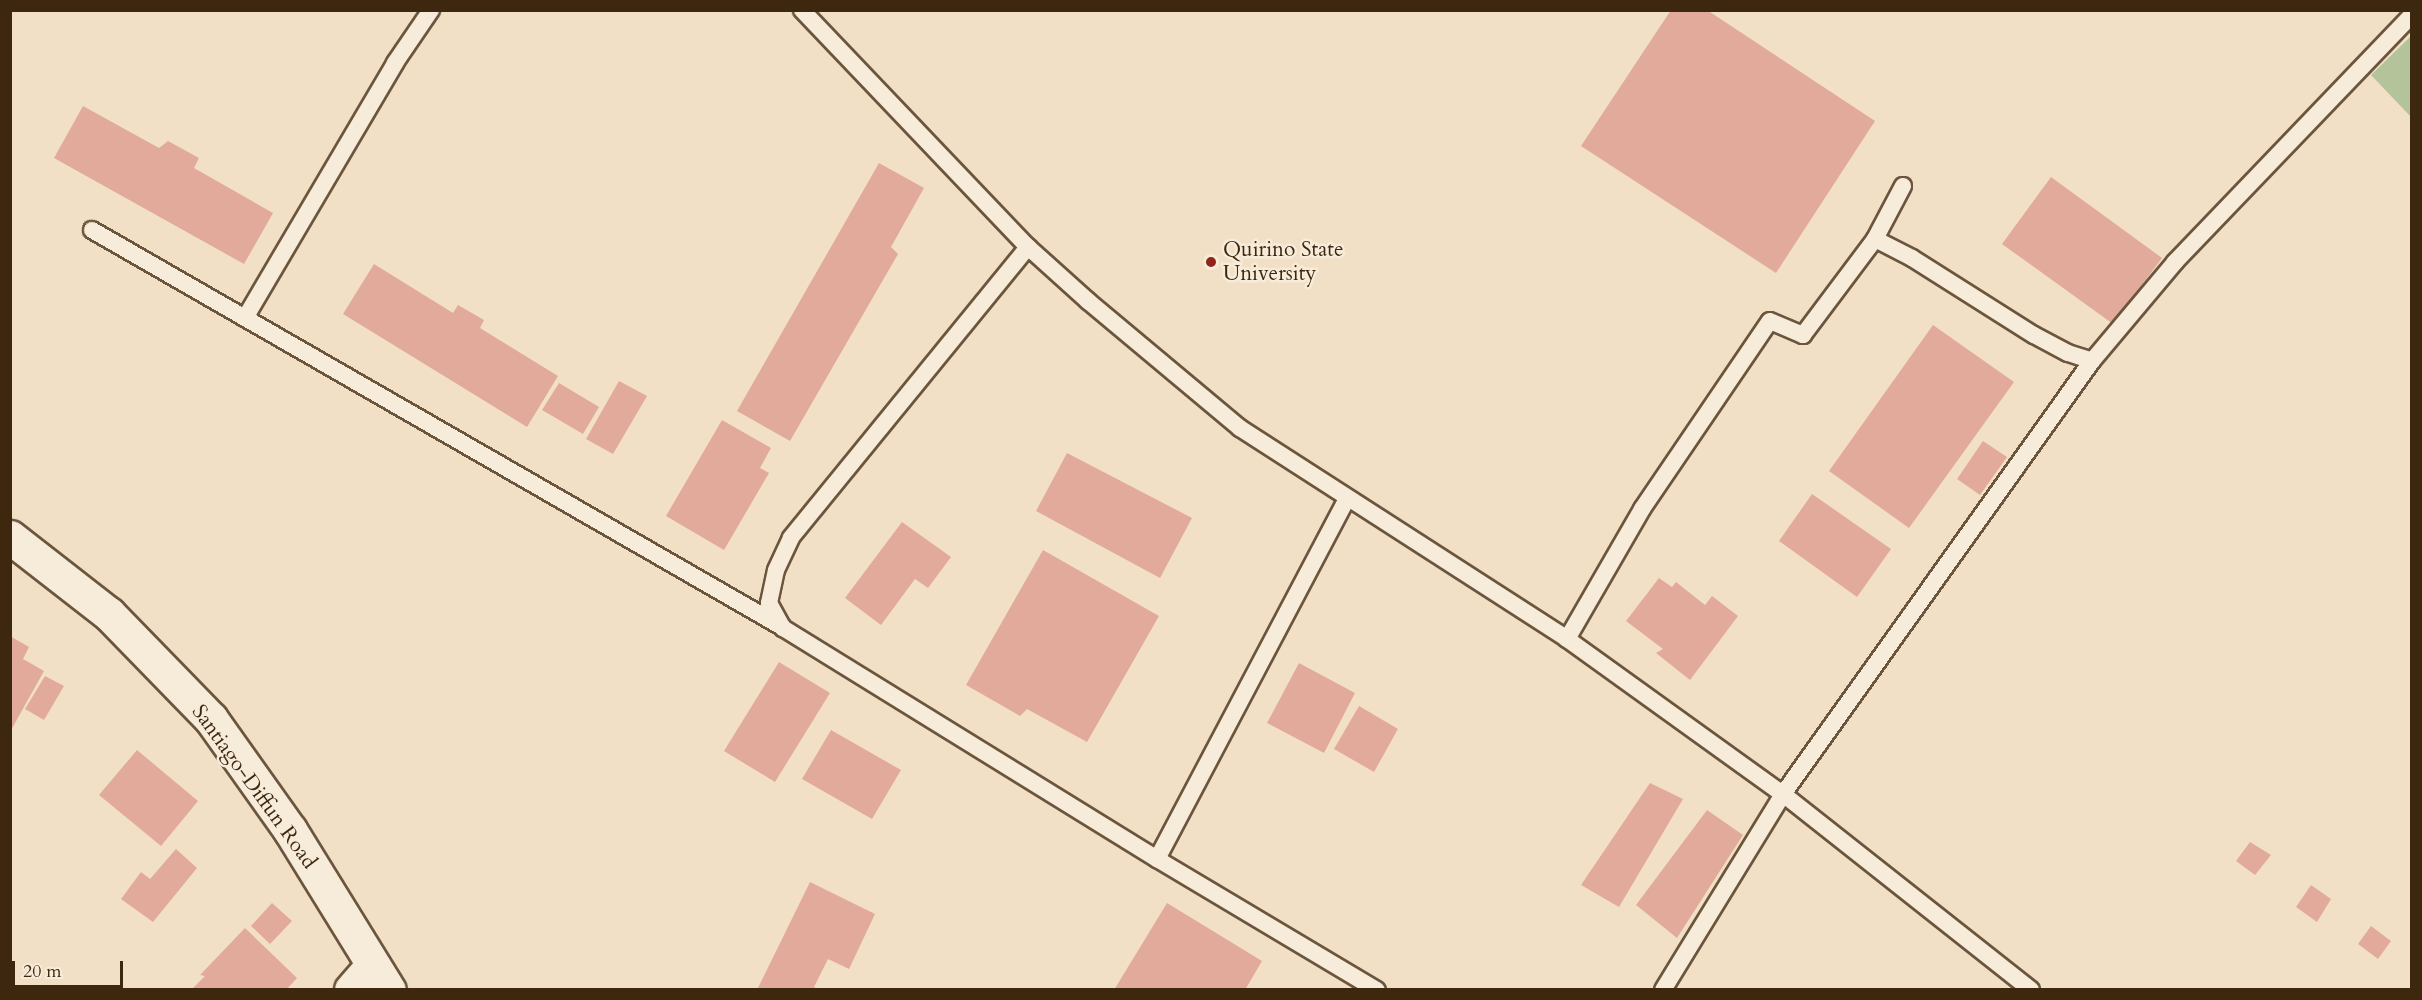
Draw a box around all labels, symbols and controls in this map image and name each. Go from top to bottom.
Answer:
place label: Quirino State University [1223,237,1343,287]
marker: Quirino State University [1204,255,1218,269]
street label: Santiago-Diffun Road [186,700,322,874]
scale bar [15,949,126,987]
text: 20 m [23,959,62,984]

